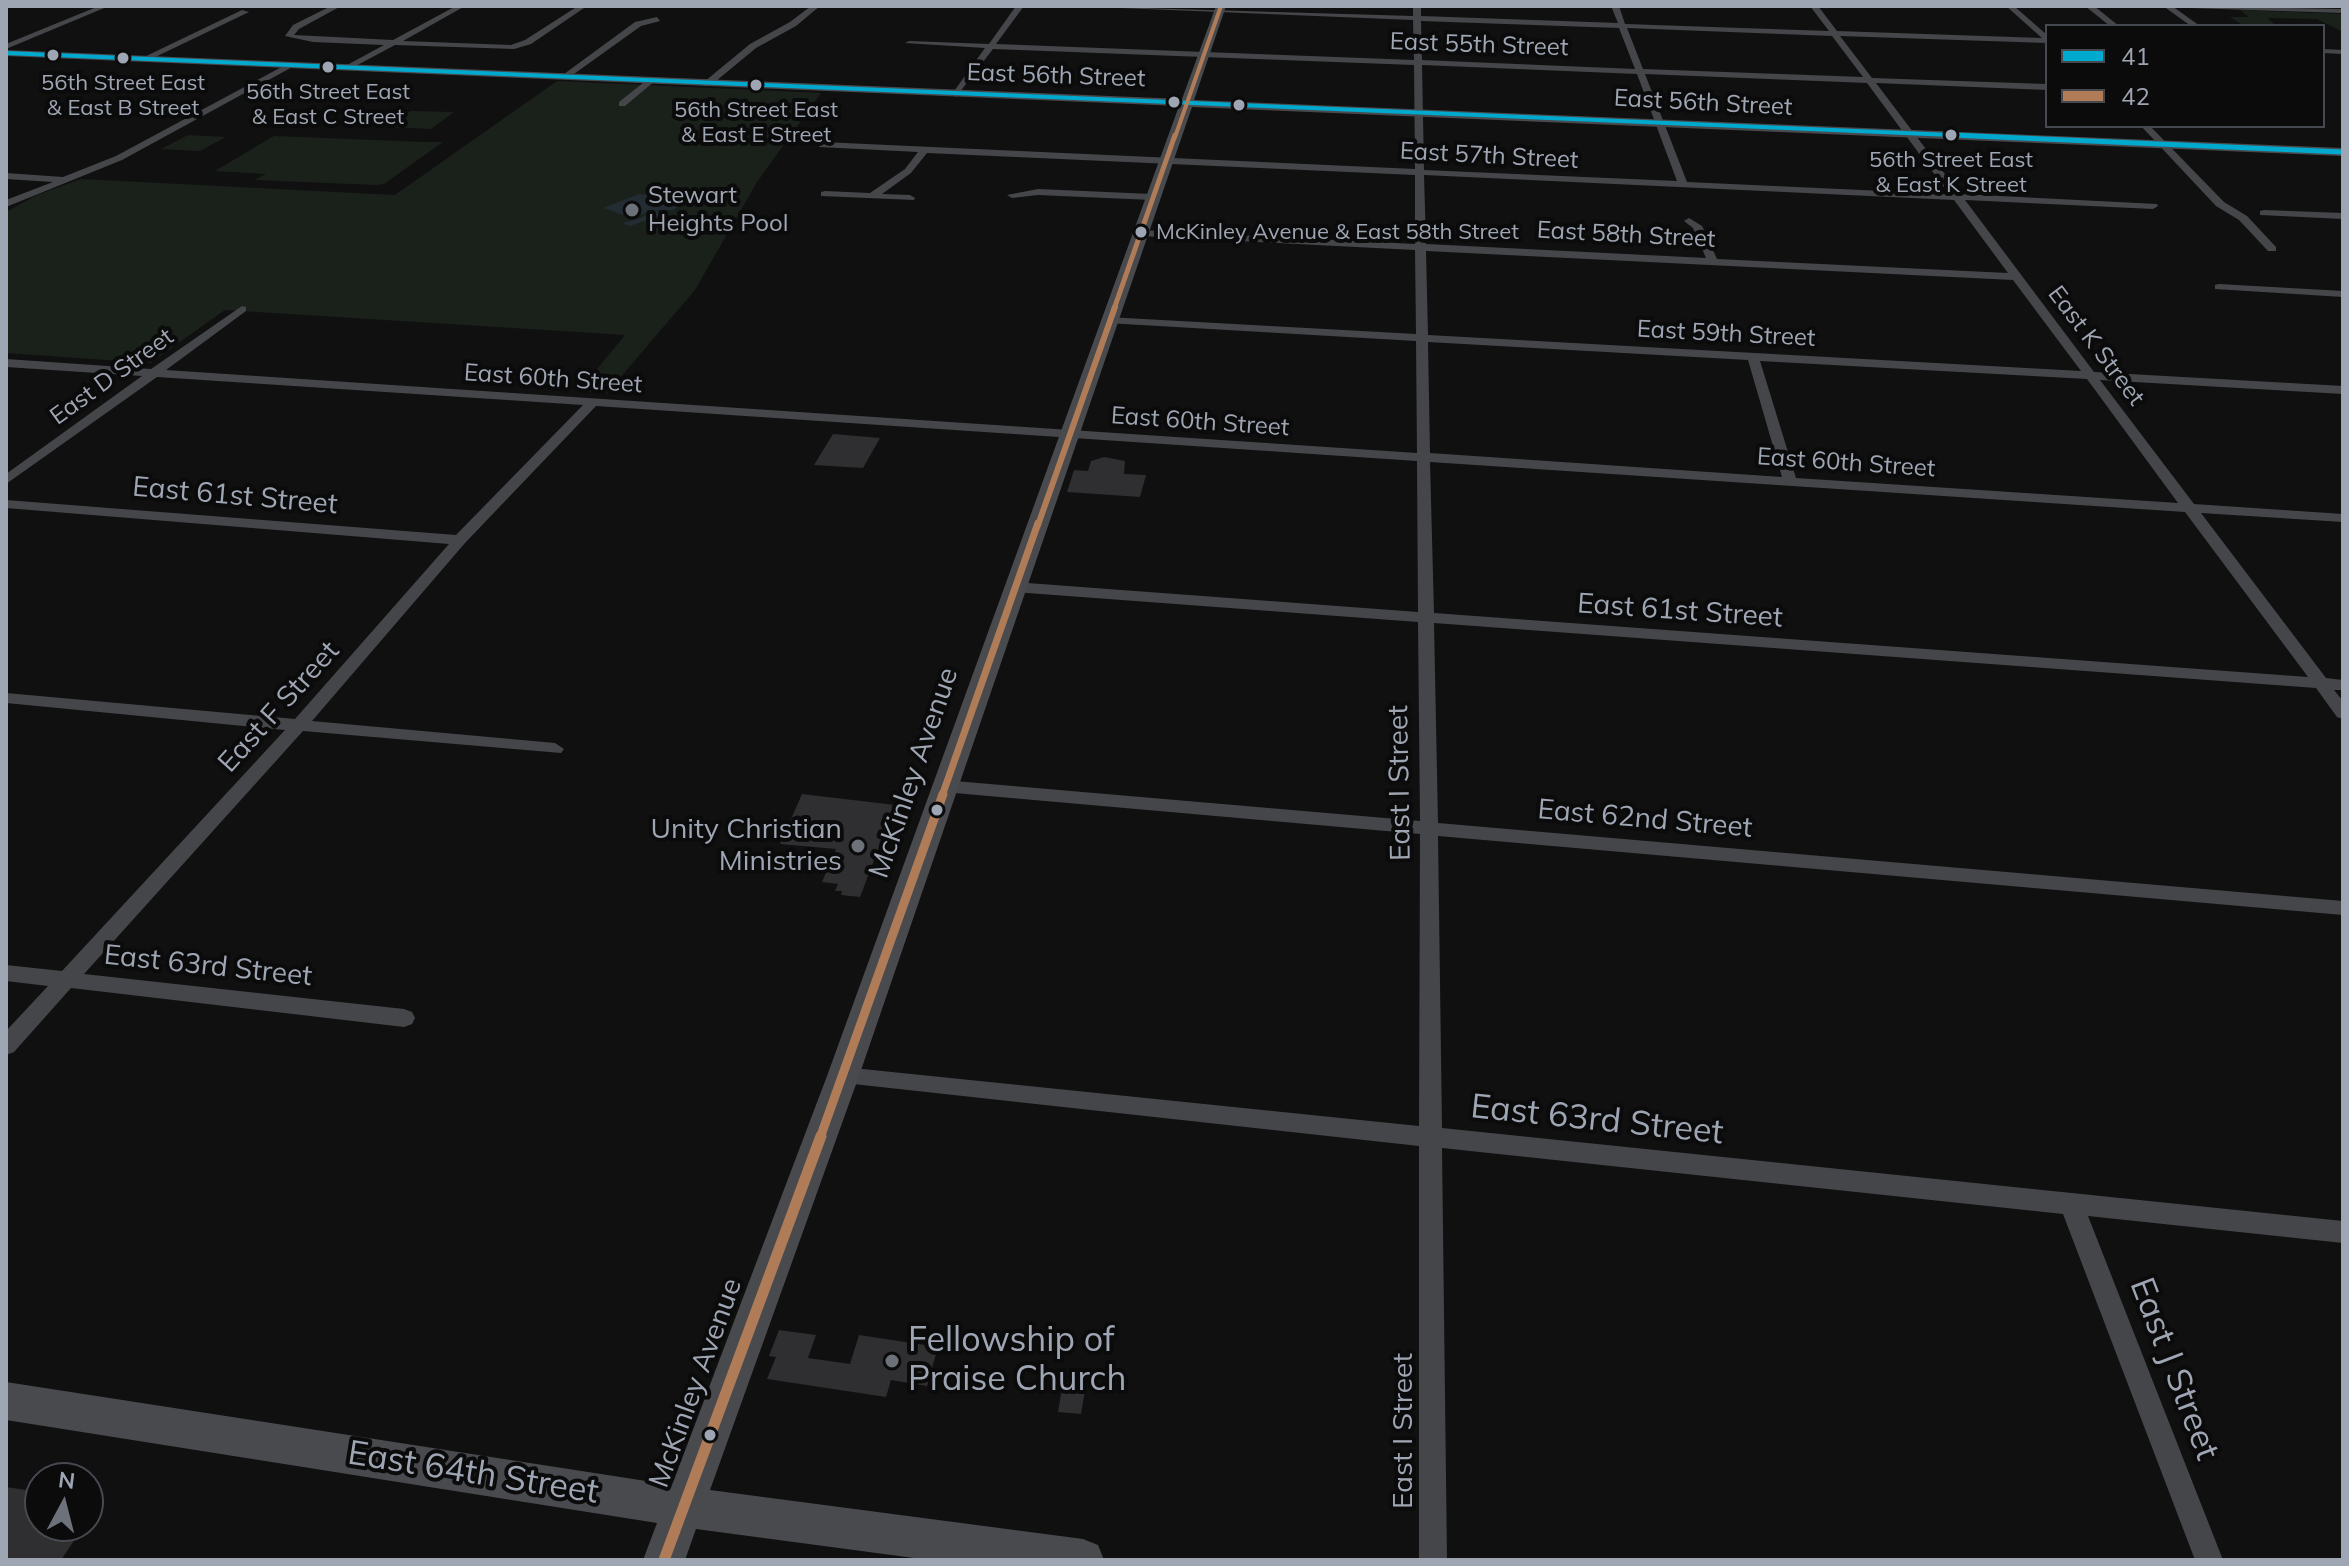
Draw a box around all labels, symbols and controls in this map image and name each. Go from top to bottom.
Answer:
legend [2045,24,2325,128]
street label: East 55th Street [1389,27,1569,63]
text: 41 [2121,41,2150,71]
unlabelled marker [45,47,61,63]
marker: 56th Street East & East B Street [115,50,131,66]
street label: East 56th Street [966,58,1146,94]
marker: 56th Street East & East C Street [320,59,336,75]
place label: 56th Street East & East B Street [41,70,205,122]
marker: 56th Street East & East E Street [748,77,764,93]
place label: 56th Street East & East C Street [246,79,410,130]
text: 42 [2121,81,2150,111]
street label: East 56th Street [1613,84,1793,122]
unlabelled marker [1166,94,1182,110]
place label: 56th Street East & East E Street [674,97,838,148]
unlabelled marker [1231,97,1247,113]
marker: 56th Street East & East K Street [1943,127,1959,143]
street label: East 57th Street [1399,137,1579,175]
place label: 56th Street East & East K Street [1869,147,2033,198]
place label: Stewart Heights Pool [648,182,788,238]
marker: Stewart Heights Pool [623,201,641,219]
street label: East 58th Street [1536,216,1716,254]
place label: McKinley Avenue & East 58th Street [1156,219,1519,245]
marker: McKinley Avenue & East 58th Street [1133,224,1149,240]
street label: East K Street [2042,280,2150,412]
street label: East 59th Street [1636,315,1816,353]
street label: East D Street [45,323,179,431]
street label: East 60th Street [463,358,643,400]
street label: East 60th Street [1110,401,1290,443]
street label: East 60th Street [1756,442,1936,484]
street label: East 61st Street [131,470,339,522]
street label: East 61st Street [1576,587,1784,635]
street label: East F Street [212,635,346,779]
street label: McKinley Avenue [862,663,966,883]
street label: East I Street [1382,705,1418,861]
street label: East 62nd Street [1536,793,1754,845]
unlabelled marker [929,802,945,818]
place label: Unity Christian Ministries [651,813,842,879]
marker: Unity Christian Ministries [849,837,867,855]
street label: East 63rd Street [102,938,314,994]
street label: East 63rd Street [1469,1086,1725,1154]
street label: East J Street [2121,1272,2227,1466]
street label: McKinley Avenue [643,1274,749,1492]
place label: Fellowship of Praise Church [908,1321,1126,1400]
marker: Fellowship of Praise Church [883,1352,901,1370]
street label: East I Street [1387,1353,1421,1509]
unlabelled marker [702,1427,718,1443]
street label: East 64th Street [345,1433,601,1513]
north arrow [24,1462,104,1542]
text: N [57,1465,77,1495]

